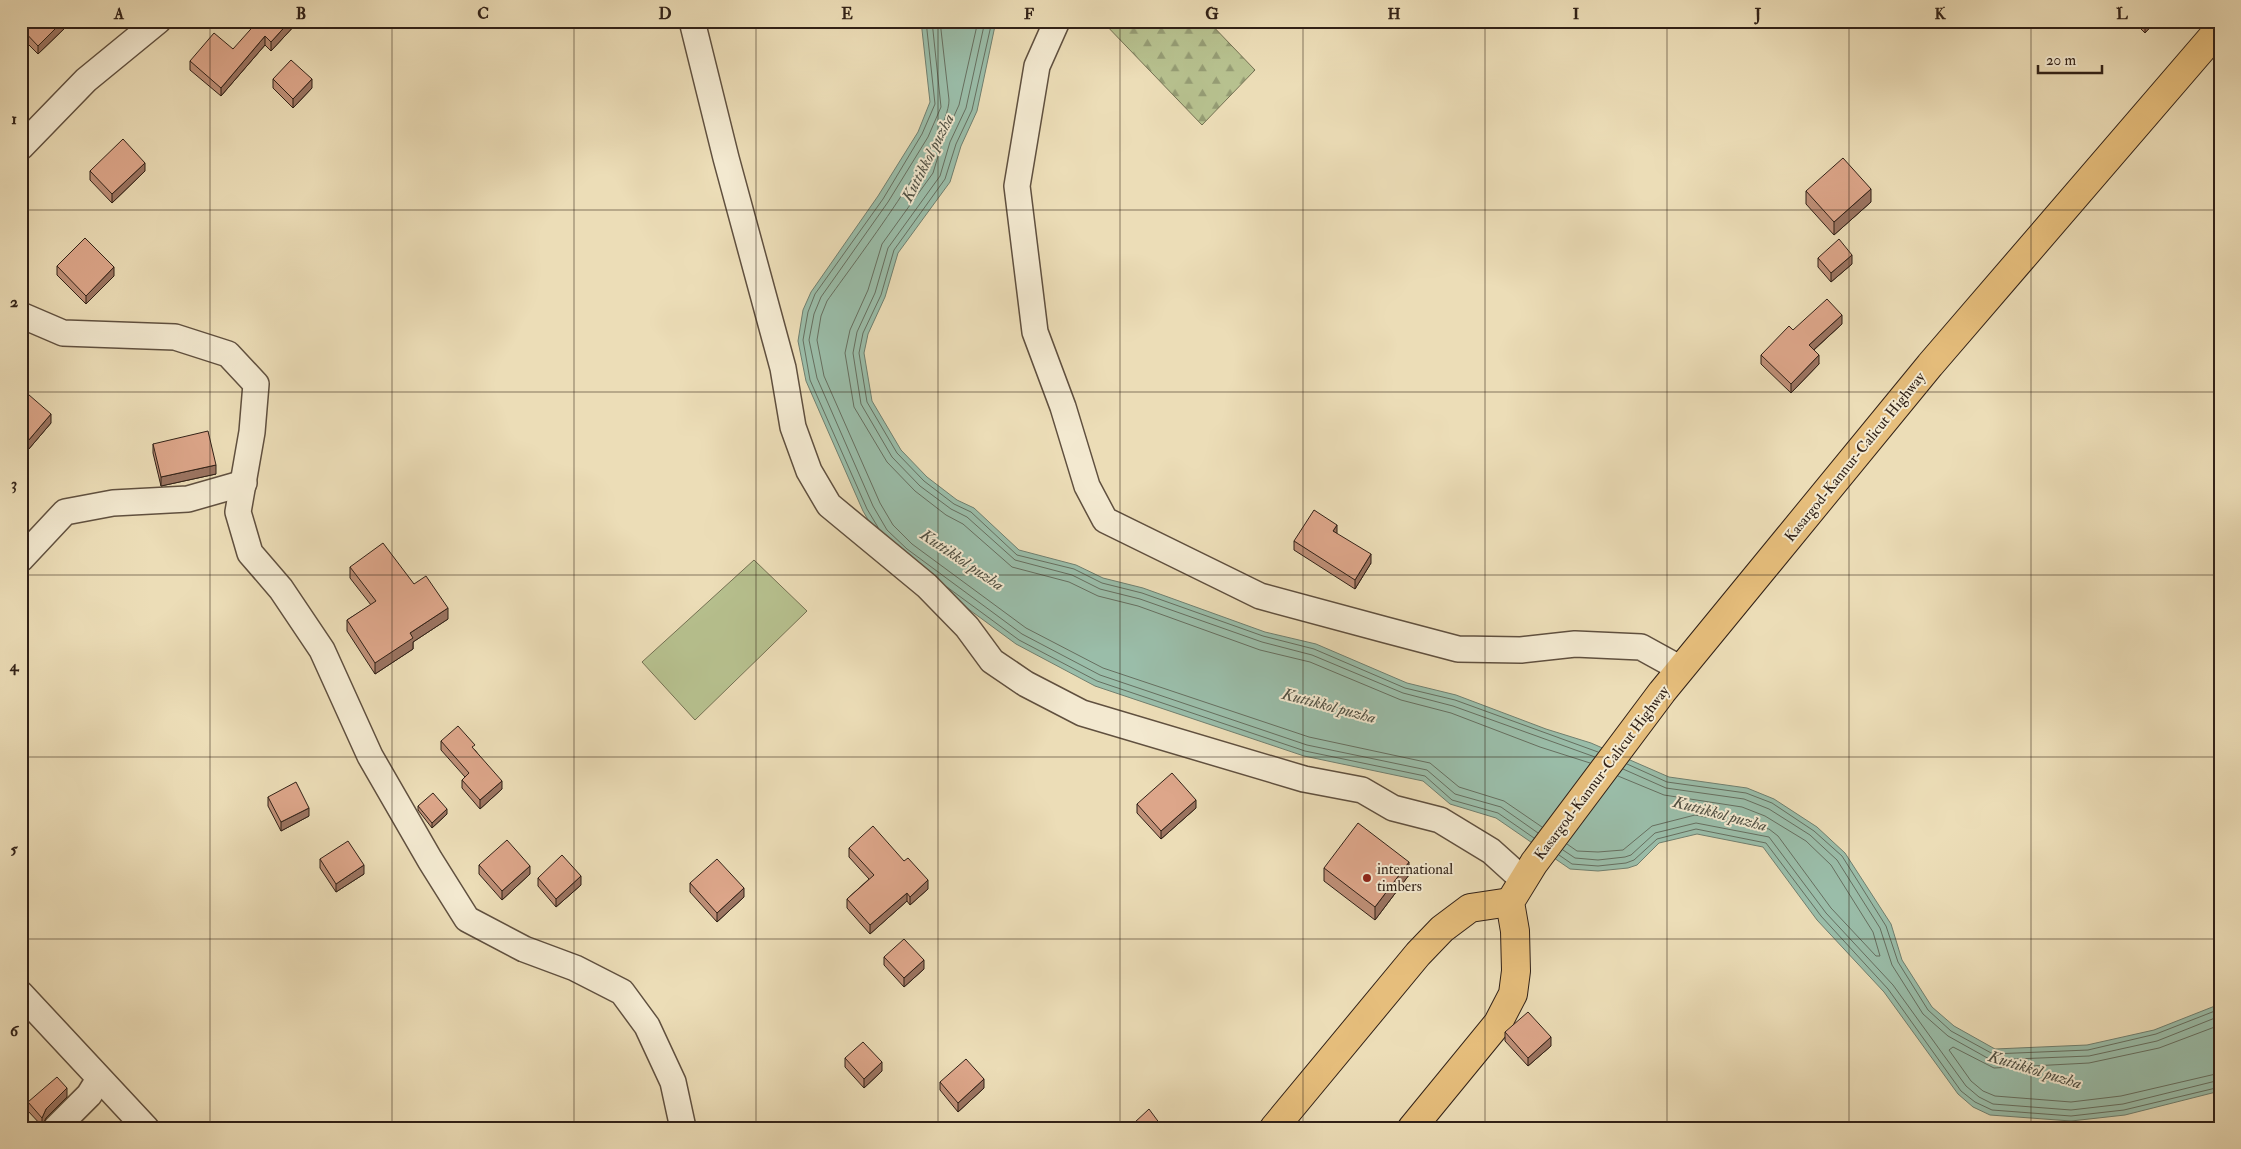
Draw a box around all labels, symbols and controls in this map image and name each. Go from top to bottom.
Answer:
text: A [113,4,125,24]
text: B [296,4,306,24]
text: C [477,4,489,24]
text: D [658,4,672,24]
text: E [841,4,853,24]
text: F [1024,4,1034,24]
text: G [1205,4,1219,24]
text: H [1387,4,1401,24]
text: I [1573,4,1580,24]
text: J [1754,4,1762,25]
text: K [1934,4,1946,24]
text: L [2116,4,2128,24]
scale bar [2038,42,2102,74]
text: 20 m [2046,51,2076,70]
text: 1 [11,109,17,129]
water label: Kuttikkol puzha [897,111,959,206]
text: 2 [10,292,18,312]
street label: Kasargod-Kannur-Calicut Highway [1780,368,1930,546]
text: 3 [11,474,17,494]
water label: Kuttikkol puzha [916,524,1007,595]
text: 4 [9,656,20,676]
street label: Kasargod-Kannur-Calicut Highway [1530,682,1674,864]
water label: Kuttikkol puzha [1279,684,1378,728]
water label: Kuttikkol puzha [1670,792,1769,836]
text: 5 [10,839,18,859]
place label: international timbers [1377,860,1453,896]
marker: international timbers [1361,872,1373,884]
text: 6 [10,1021,20,1041]
water label: Kuttikkol puzha [1985,1046,2084,1094]

